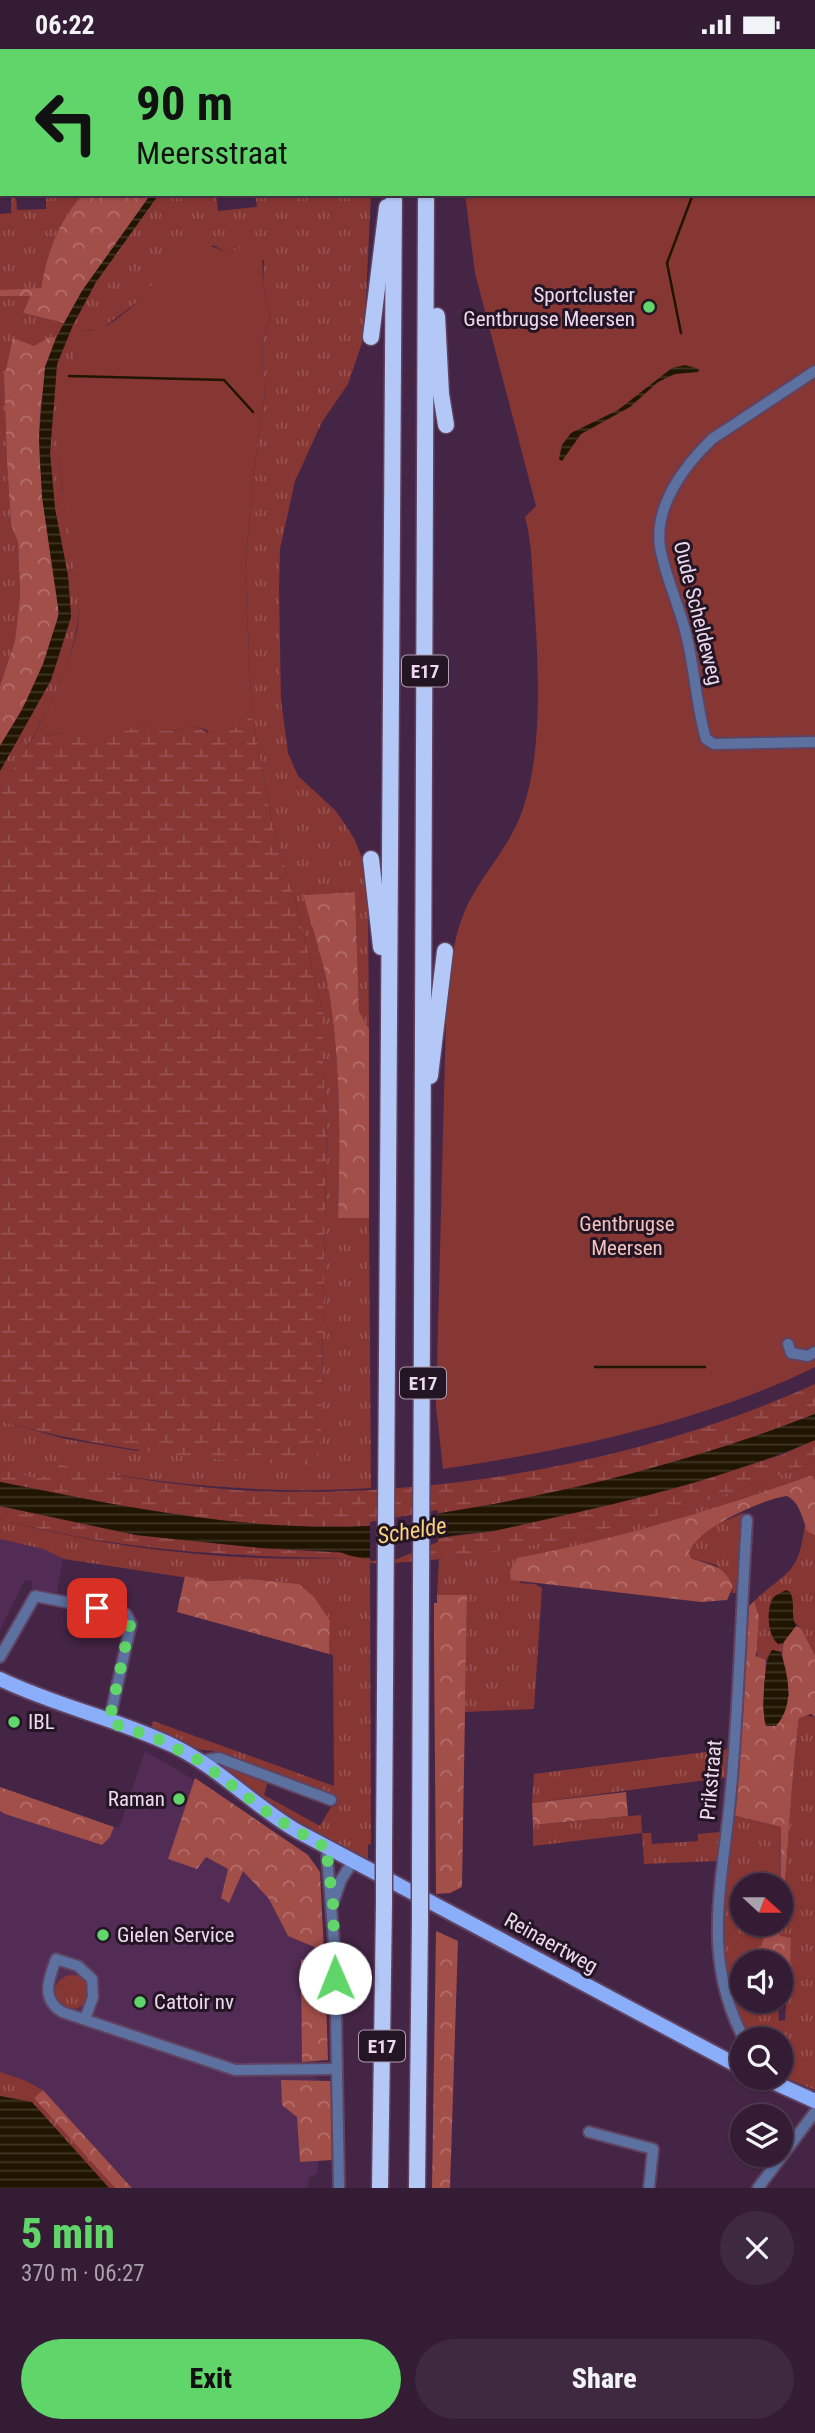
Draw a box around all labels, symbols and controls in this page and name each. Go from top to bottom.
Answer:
text: 06:22 [35,10,95,40]
text: 90 m [136,75,233,132]
icon: left [21,77,112,168]
text: Meersstraat [136,134,288,172]
place label: Sportcluster Gentbrugse Meersen [463,283,635,331]
marker: Sportcluster Gentbrugse Meersen [641,299,657,315]
street label: Oude Scheldeweg [669,539,727,687]
road number: E17 [402,656,448,687]
park label: Gentbrugse Meersen [579,1212,675,1260]
road number: E17 [400,1367,446,1399]
water label: Schelde [375,1512,449,1550]
pin [67,1578,127,1638]
icon: arrive [78,1589,116,1627]
place label: IBL [28,1710,55,1734]
marker: IBL [6,1714,22,1730]
street label: Prikstraat [696,1739,726,1821]
place label: Raman [108,1787,165,1811]
marker: Raman [171,1791,187,1807]
north arrow [730,1873,793,1935]
map controls [730,1873,793,2167]
street label: Reinaertweg [500,1908,602,1978]
place label: Gielen Service [117,1923,235,1947]
marker: Gielen Service [95,1927,111,1943]
position arrow [298,1941,372,2015]
button: sound [730,1950,793,2013]
place label: Cattoir nv [154,1990,234,2014]
marker: Cattoir nv [132,1994,148,2010]
button: search [730,2027,793,2090]
road number: E17 [359,2031,405,2061]
button: layers [730,2104,793,2167]
text: 5 min [21,2209,115,2258]
button: close [720,2211,794,2285]
text: 370 m · 06:27 [21,2260,145,2287]
button: Exit [21,2339,401,2419]
button: Share [415,2339,794,2419]

